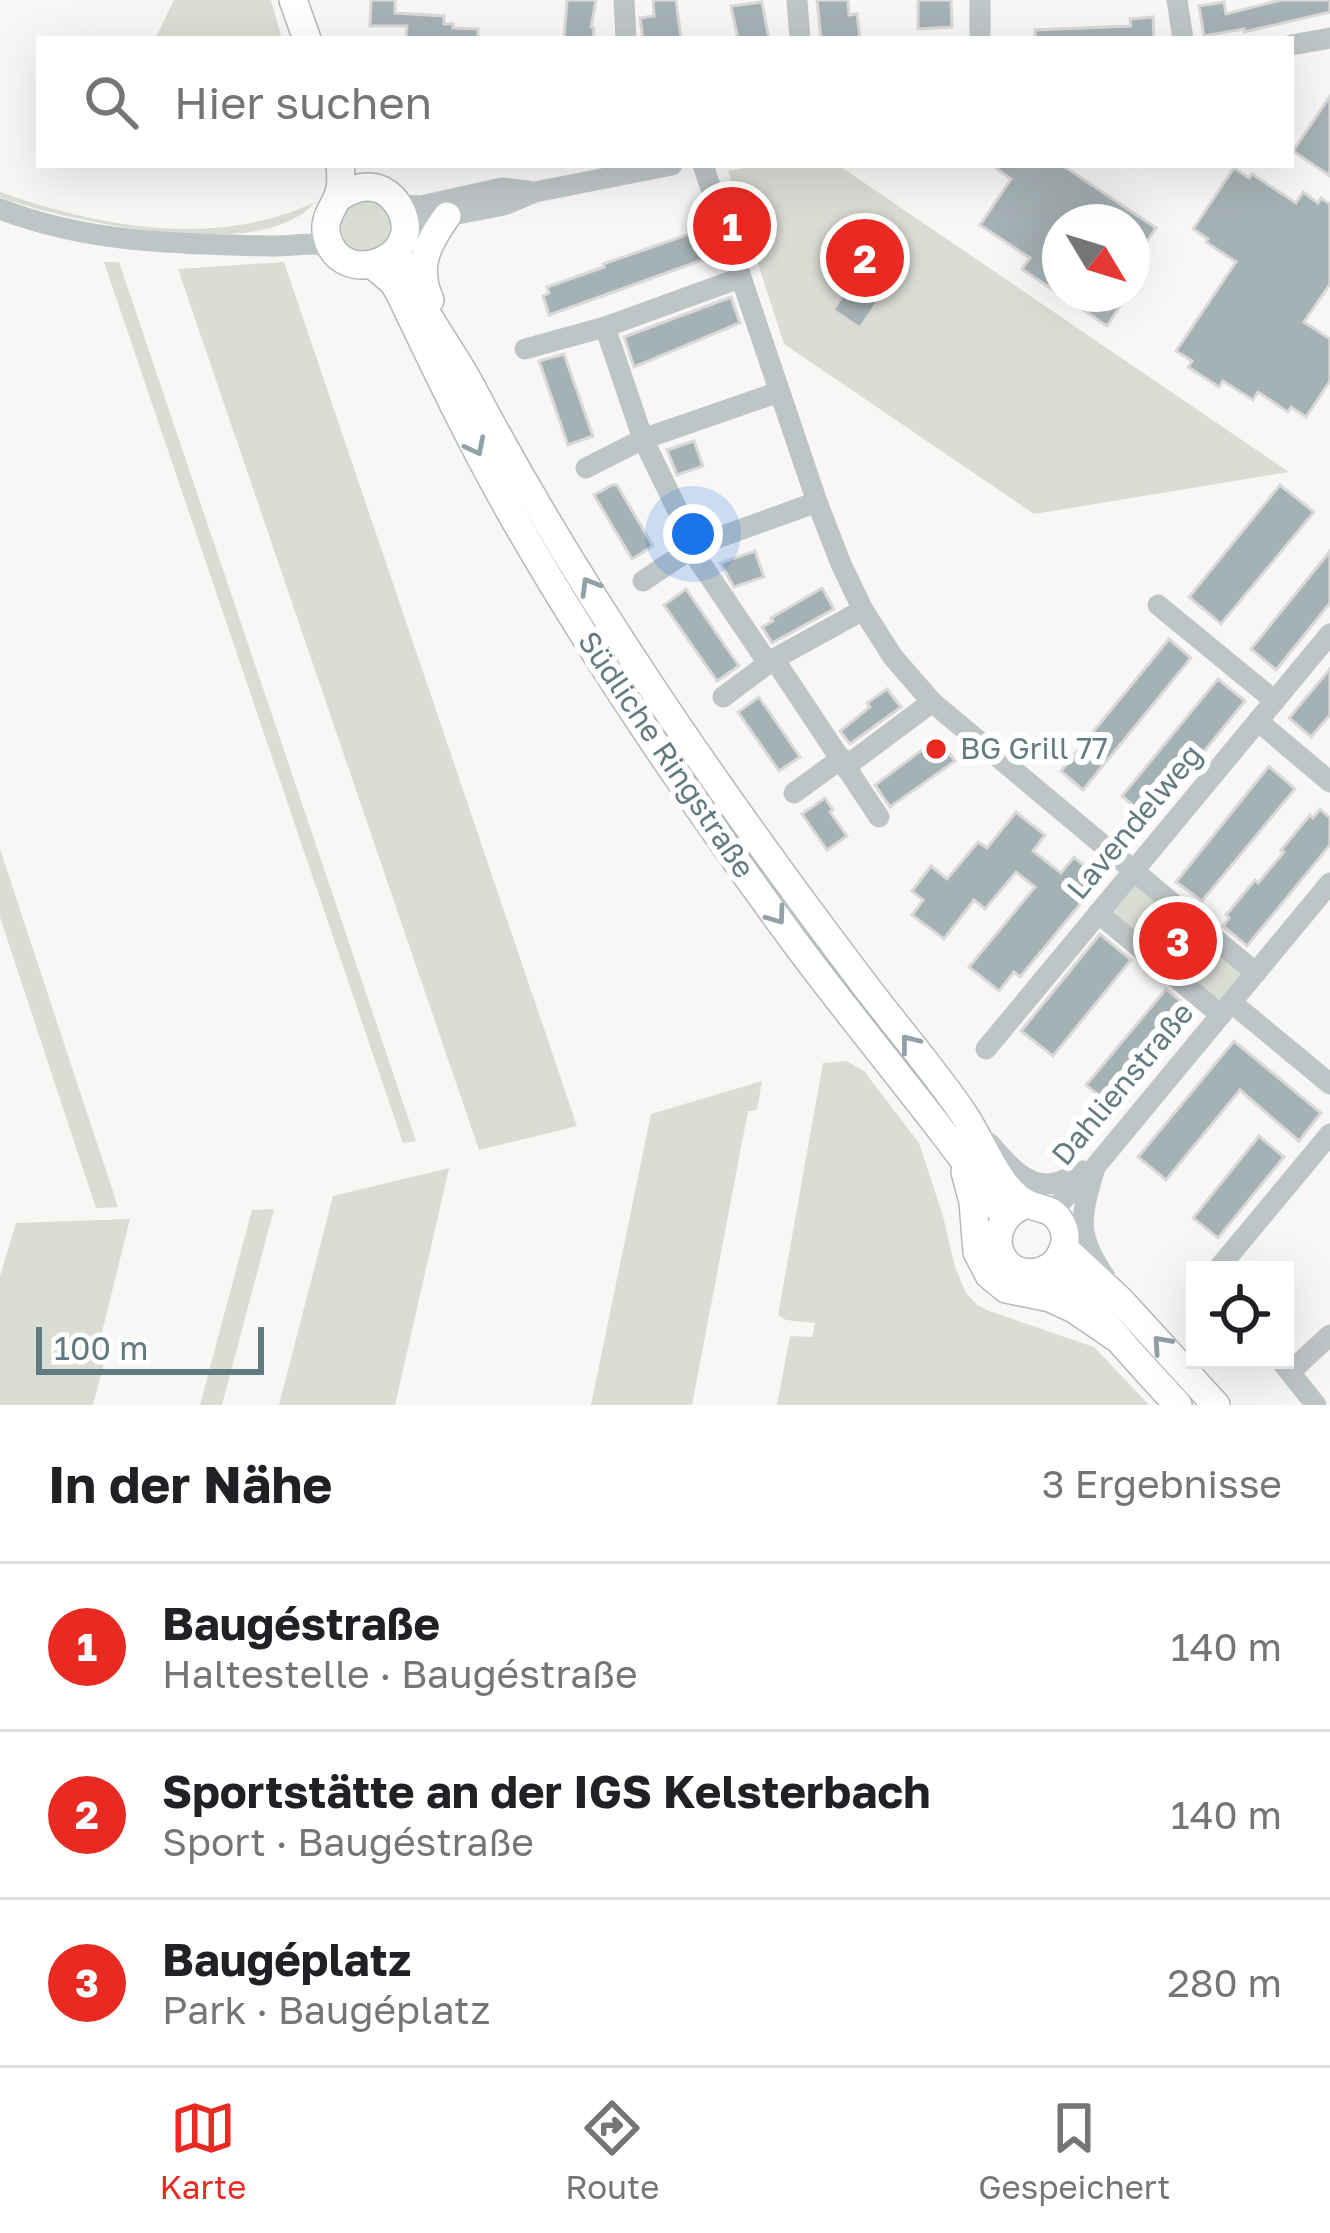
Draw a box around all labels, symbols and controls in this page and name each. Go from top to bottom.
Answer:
search box [36,36,1294,168]
icon: search [78,69,144,135]
text: Hier suchen [174,75,432,129]
pin: 1 [693,181,771,271]
north arrow [1042,204,1150,312]
pin: 2 [826,213,904,303]
one-way arrow [461,435,484,457]
your location [663,504,723,564]
one-way arrow [581,577,603,599]
street label: Südliche Ringstraße [571,624,763,885]
place label: BG Grill 77 [960,730,1108,766]
marker: BG Grill 77 [923,736,949,762]
street label: Lavendelweg [1059,737,1209,906]
pin: 3 [1139,896,1217,986]
one-way arrow [762,903,784,925]
street label: Dahlienstraße [1044,995,1201,1172]
one-way arrow [902,1034,923,1056]
map controls [1186,1261,1294,1369]
button: locate [1186,1261,1294,1369]
scale bar [36,1321,264,1374]
text: 100 m [54,1328,148,1367]
one-way arrow [1154,1337,1175,1358]
text: In der Nähe [48,1453,332,1514]
text: 3 Ergebnisse [1042,1460,1282,1507]
text: Baugéstraße [162,1596,440,1650]
text: 1 [77,1623,97,1670]
text: 140 m [1171,1623,1282,1670]
text: Haltestelle · Baugéstraße [162,1650,638,1697]
text: Sportstätte an der IGS Kelsterbach [162,1764,930,1818]
text: 2 [75,1791,99,1838]
text: 140 m [1171,1791,1282,1838]
text: Sport · Baugéstraße [162,1818,534,1865]
text: Baugéplatz [162,1932,411,1986]
text: 3 [75,1959,99,2006]
text: 280 m [1167,1959,1282,2006]
text: Park · Baugéplatz [162,1986,490,2033]
tab: Karte [159,2095,246,2206]
tab: Route [565,2095,659,2206]
tab: Gespeichert [978,2095,1171,2206]

